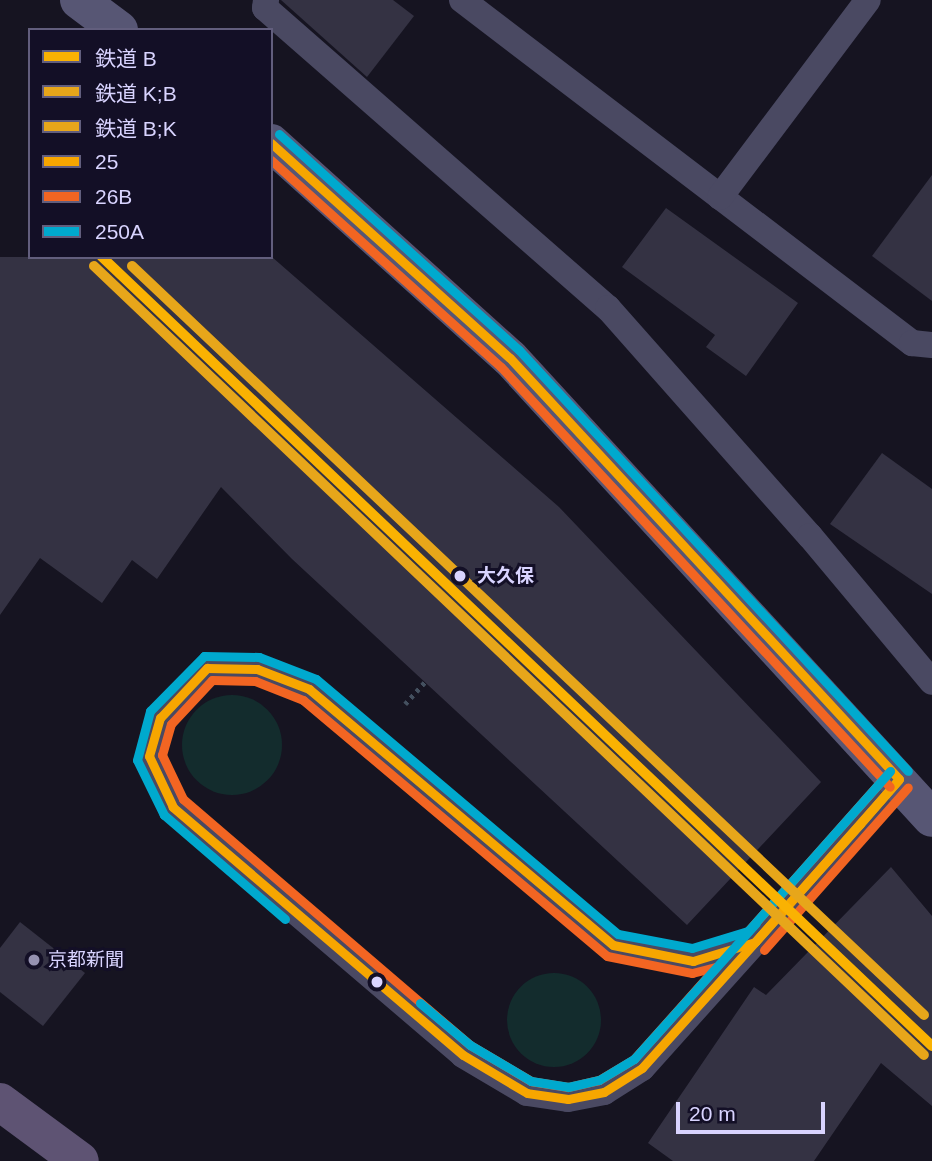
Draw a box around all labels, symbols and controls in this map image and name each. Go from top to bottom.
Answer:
legend [28,28,273,259]
text: 鉄道 B [95,47,157,70]
text: 鉄道 K;B [95,82,177,105]
text: 鉄道 B;K [95,117,177,140]
text: 25 [95,150,118,173]
text: 26B [95,185,132,208]
text: 250A [95,220,144,243]
marker: 大久保 [449,565,471,587]
place label: 大久保 [477,565,534,587]
place label: 京都新聞 [48,949,124,971]
marker: 京都新聞 [26,952,42,968]
unlabelled marker [370,975,384,989]
scale bar [680,1088,829,1132]
text: 20 m [689,1102,736,1125]

